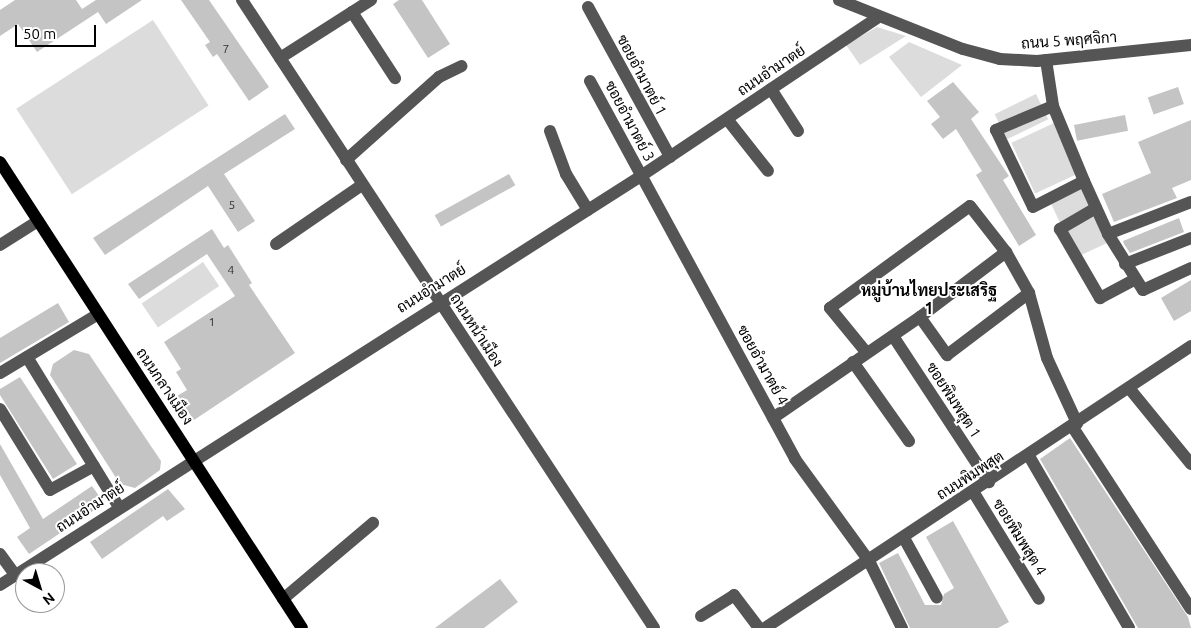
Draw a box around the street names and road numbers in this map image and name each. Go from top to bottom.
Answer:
street label: ถนน 5 พฤศจิกา [1021,28,1117,52]
street label: ซอยอำมาตย์ 1 [613,32,671,118]
street label: ถนนอำมาตย์ [734,41,808,99]
street label: ซอยอำมาตย์ 3 [601,78,659,164]
street label: ถนนอำมาตย์ [393,260,469,316]
street label: ถนนหน้าเมือง [447,290,507,370]
street label: ซอยอำมาตย์ 4 [734,322,792,408]
street label: ถนนกลางเมือง [133,344,197,428]
street label: ซอยพิมพสุต 1 [923,359,985,441]
street label: ถนนพิมพสุต [933,447,1007,503]
street label: ถนนอำมาตย์ [52,478,128,536]
street label: ซอยพิมพสุต 4 [989,495,1051,579]

